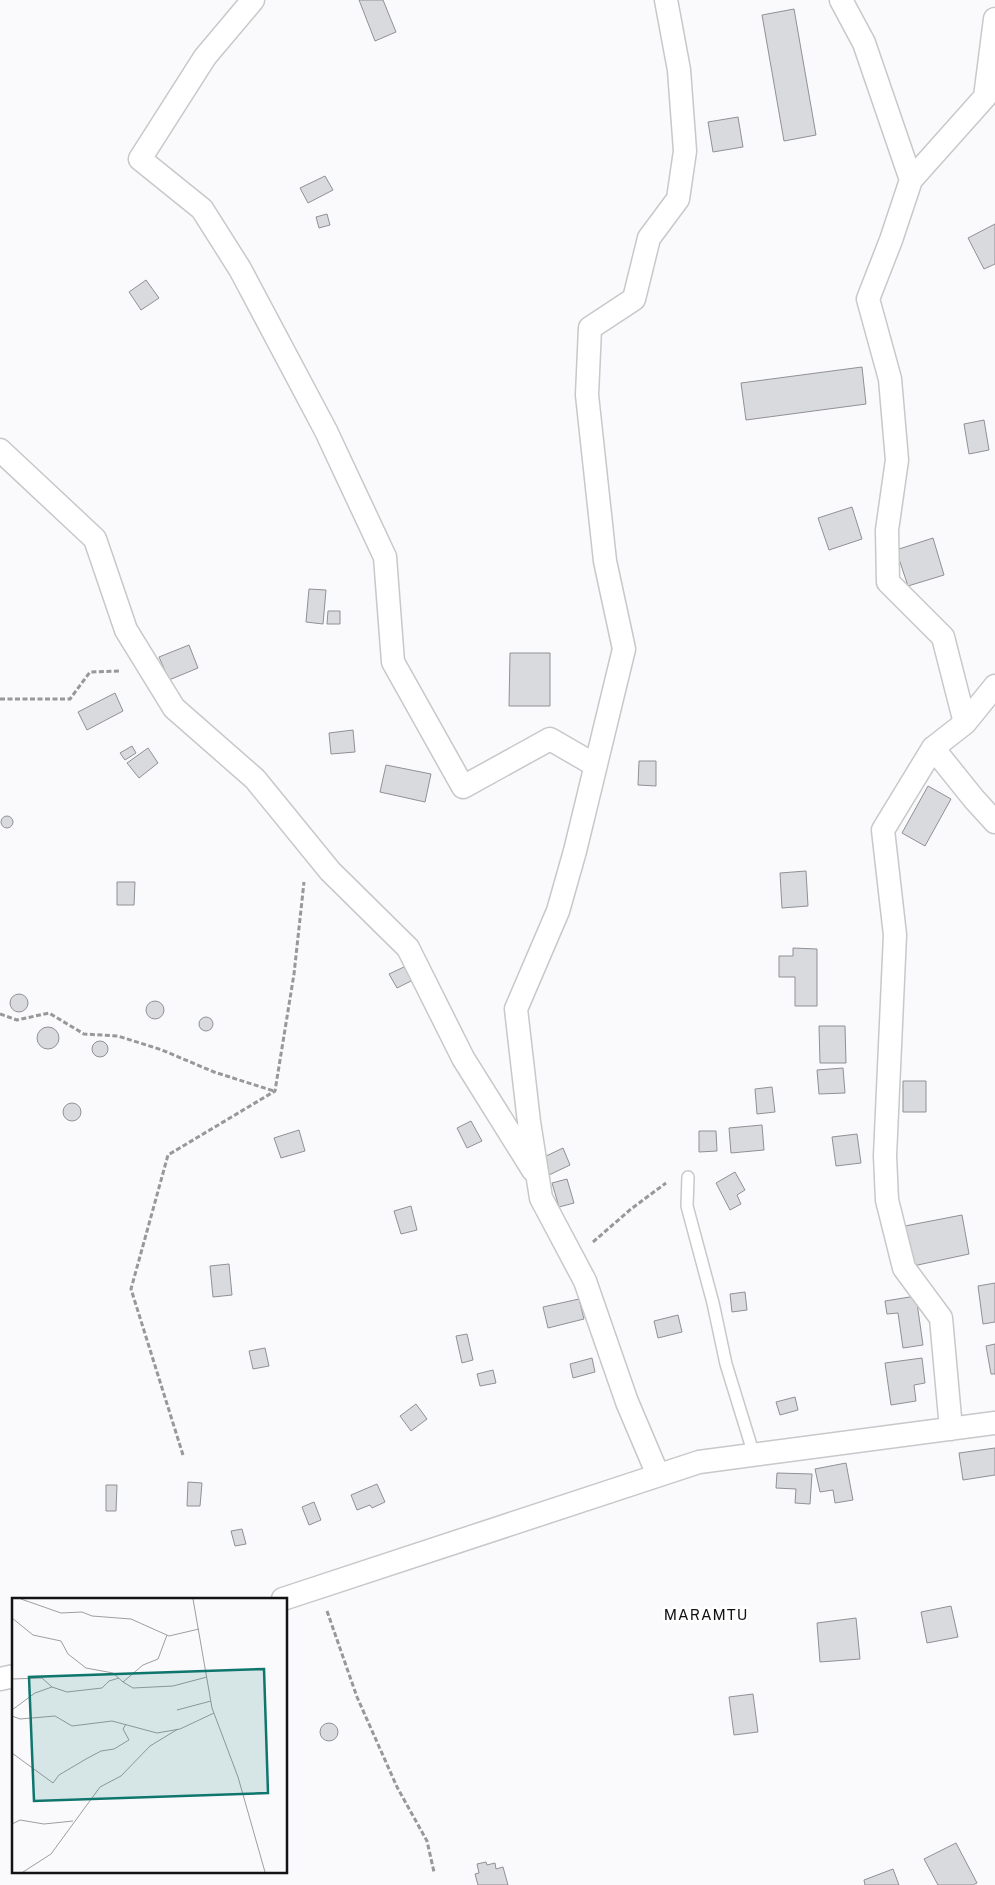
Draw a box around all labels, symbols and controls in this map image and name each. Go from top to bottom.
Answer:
inset map [12,1598,288,1872]
district label: MARAMTU [664,1606,748,1623]

